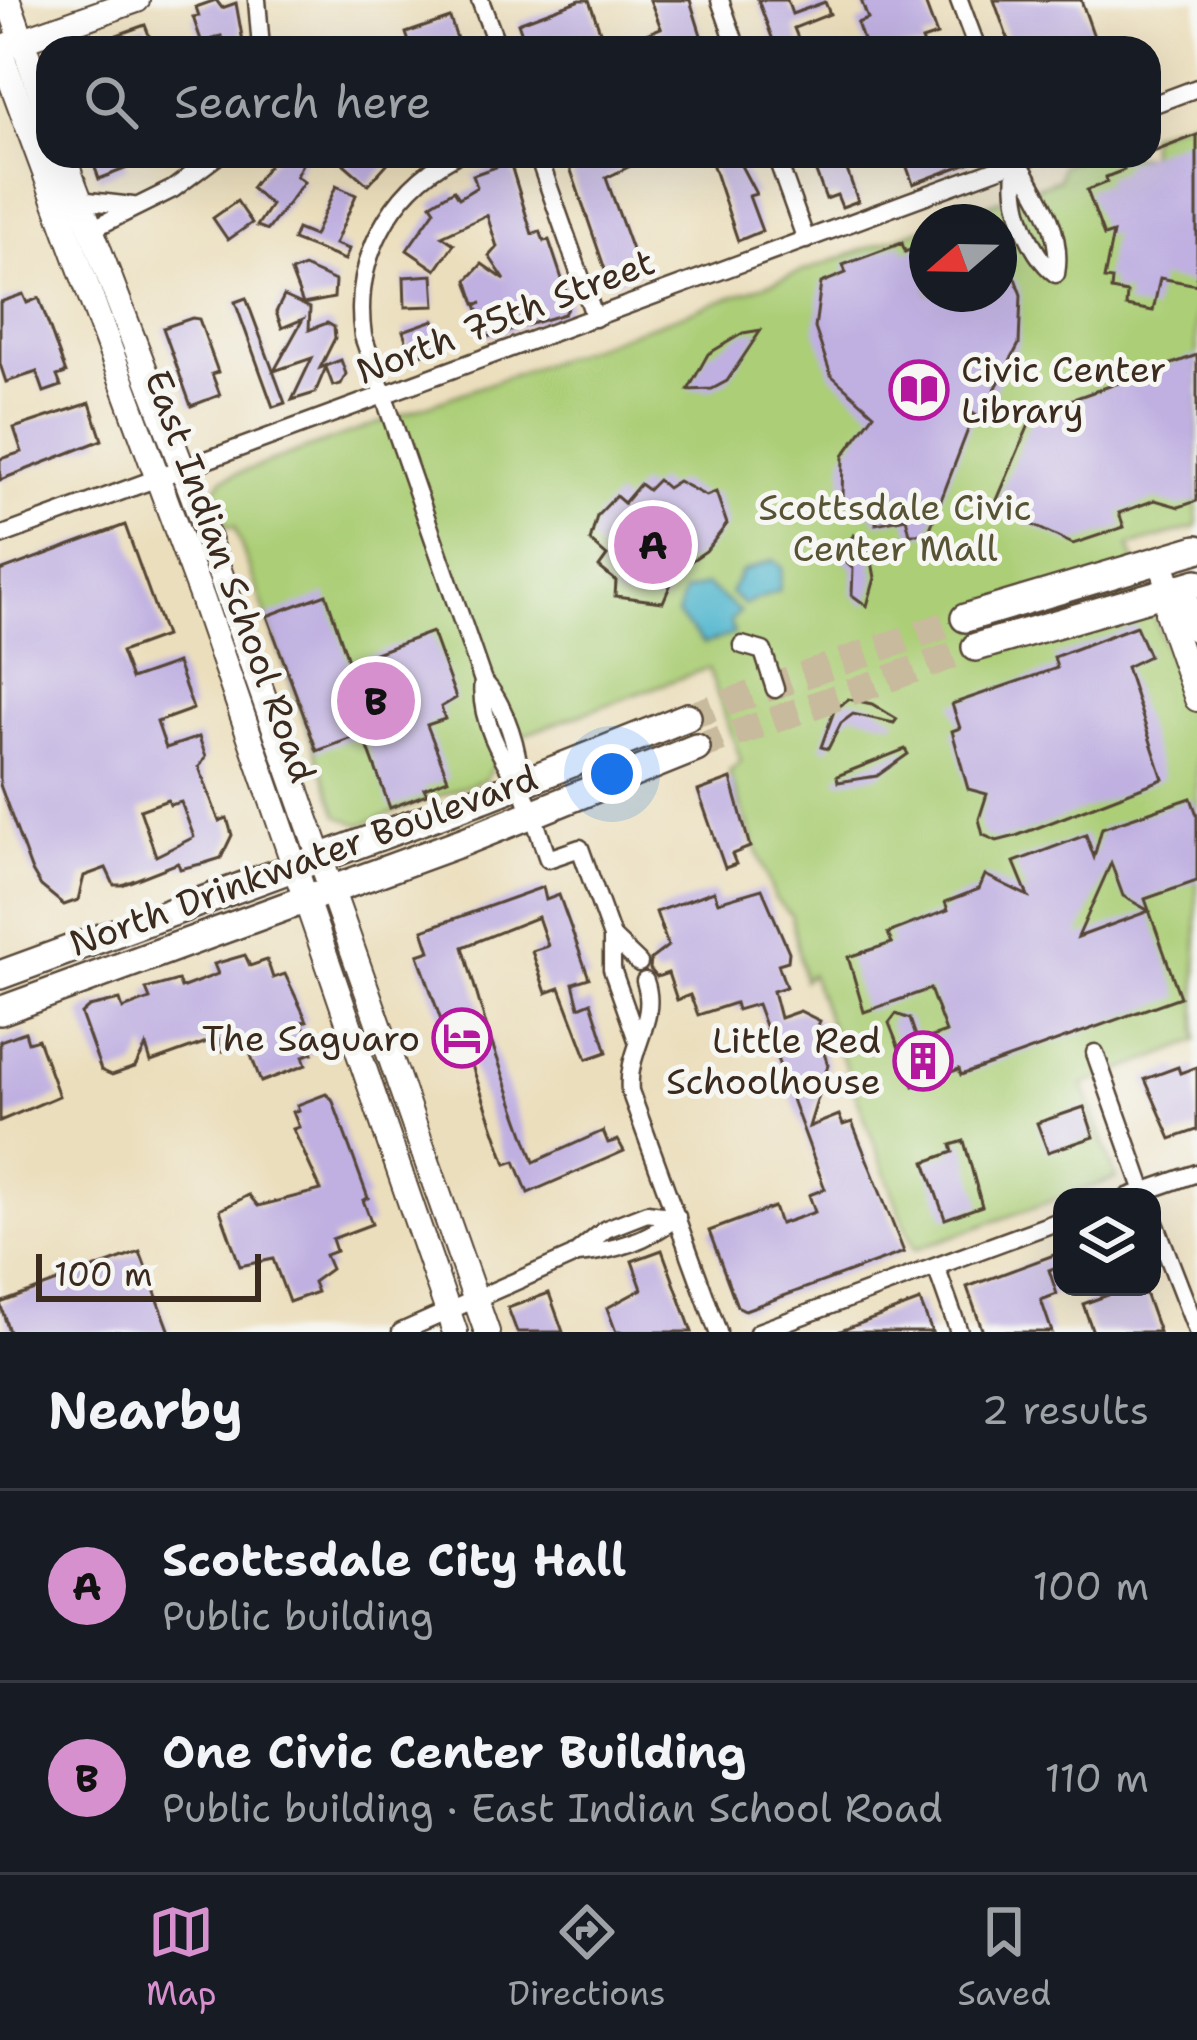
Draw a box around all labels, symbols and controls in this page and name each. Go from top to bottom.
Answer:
search box [36,36,1161,168]
icon: search [78,69,144,135]
text: Search here [174,72,431,132]
north arrow [909,204,1017,312]
street label: North 75th Street [349,237,661,396]
place label: Civic Center Library [961,345,1166,435]
library icon: Civic Center Library [888,359,950,421]
street label: East Indian School Road [133,363,328,789]
park label: Scottsdale Civic Center Mall [758,483,1032,573]
pin: A [614,500,692,590]
pin: B [337,656,415,746]
your location [582,744,642,804]
street label: North Drinkwater Boulevard [62,753,544,968]
hotel icon: The Saguaro [431,1007,493,1069]
place label: The Saguaro [202,1014,420,1063]
place label: Little Red Schoolhouse [666,1016,881,1106]
building icon: Little Red Schoolhouse [892,1030,954,1092]
map controls [1053,1188,1161,1296]
button: layers [1053,1188,1161,1296]
scale bar [36,1248,261,1301]
text: 100 m [54,1252,153,1297]
text: Nearby [48,1376,243,1444]
text: 2 results [982,1384,1149,1436]
text: Scottsdale City Hall [162,1530,626,1590]
text: A [72,1560,102,1612]
text: 100 m [1033,1560,1149,1612]
text: Public building [162,1590,434,1642]
text: One Civic Center Building [162,1722,746,1782]
text: B [75,1752,99,1804]
text: 110 m [1045,1752,1149,1804]
text: Public building · East Indian School Road [162,1782,943,1834]
tab: Map [146,1899,217,2016]
tab: Directions [508,1899,666,2016]
tab: Saved [957,1899,1051,2016]

